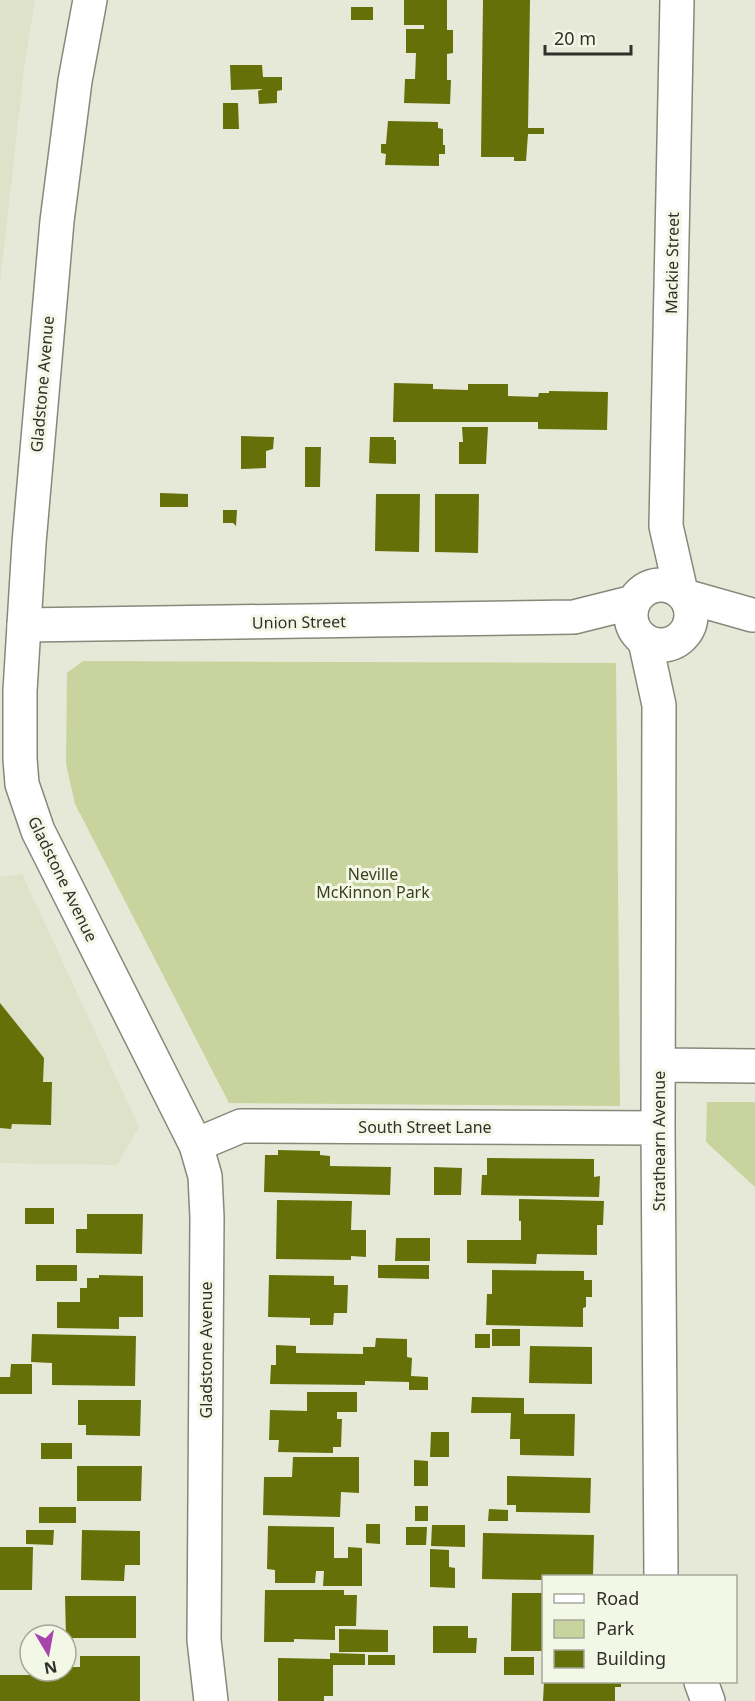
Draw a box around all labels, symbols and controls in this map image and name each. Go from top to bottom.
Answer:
scale bar [545,18,630,56]
text: 20 m [554,26,596,50]
street label: Mackie Street [660,212,684,314]
street label: Gladstone Avenue [25,315,59,453]
street label: Union Street [252,610,346,634]
street label: Gladstone Avenue [23,813,103,945]
park label: Neville McKinnon Park [316,863,430,903]
street label: Strathearn Avenue [648,1071,670,1211]
street label: South Street Lane [358,1116,492,1138]
street label: Gladstone Avenue [195,1282,217,1418]
legend [542,1575,737,1683]
text: Road [596,1586,639,1610]
text: Park [596,1616,634,1640]
north arrow [18,1623,78,1683]
text: Building [596,1646,666,1670]
text: N [42,1656,59,1680]

